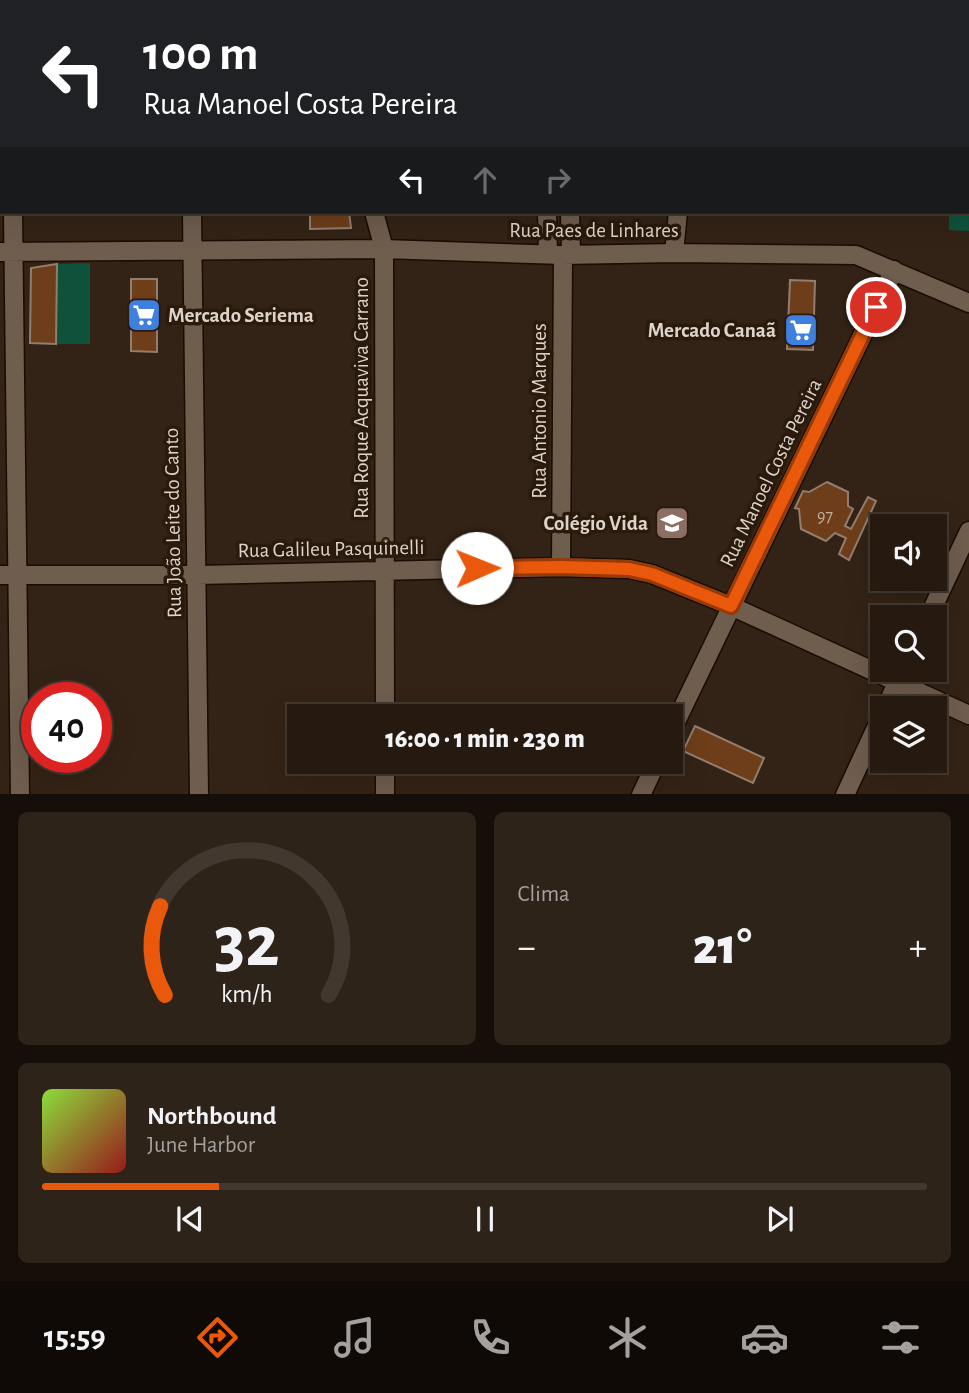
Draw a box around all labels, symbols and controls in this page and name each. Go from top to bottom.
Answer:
icon: left [28,28,119,119]
text: 100 m [143,30,259,79]
text: Rua Manoel Costa Pereira [143,88,458,120]
icon: left [393,161,431,199]
icon: ahead [466,161,504,199]
icon: right [539,161,577,199]
street label: Rua Paes de Linhares [509,220,679,241]
street label: Rua Roque Acquaviva Carrano [351,277,372,519]
pin [846,277,906,337]
icon: arrive [857,288,895,326]
supermarket icon: Mercado Seriema [125,296,163,334]
place label: Mercado Seriema [168,305,314,326]
supermarket icon: Mercado Canaã [782,311,820,349]
place label: Mercado Canaã [648,320,776,341]
street label: Rua Antonio Marques [529,323,550,499]
street label: Rua Manoel Costa Pereira [716,375,826,570]
street label: Rua João Leite do Canto [161,428,185,618]
school or university icon: Colégio Vida [653,504,691,542]
house number: 97 [817,508,833,526]
place label: Colégio Vida [543,513,648,534]
map controls [870,514,947,773]
button: sound [870,514,947,591]
position arrow [440,531,514,605]
street label: Rua Galileu Pasquinelli [237,537,425,561]
button: search [870,605,947,682]
speed limit sign: 40 [21,682,112,773]
button: layers [870,696,947,773]
text: 16:00 · 1 min · 230 m [385,726,585,752]
text: Clima [518,883,570,906]
text: 32 [214,907,280,980]
text: 21° [693,921,752,973]
text: − [518,929,536,967]
text: + [909,929,927,967]
text: km/h [221,981,273,1006]
text: Northbound [147,1103,276,1129]
text: June Harbor [147,1134,255,1157]
icon: previous [171,1200,209,1238]
icon: pause [466,1200,504,1238]
icon: next [761,1200,799,1238]
icon: directions [193,1313,242,1362]
icon: music [330,1313,379,1362]
icon: phone [466,1313,515,1362]
icon: climate [603,1313,652,1362]
icon: car [740,1313,789,1362]
icon: filters [876,1313,925,1362]
text: 15:59 [44,1321,106,1353]

